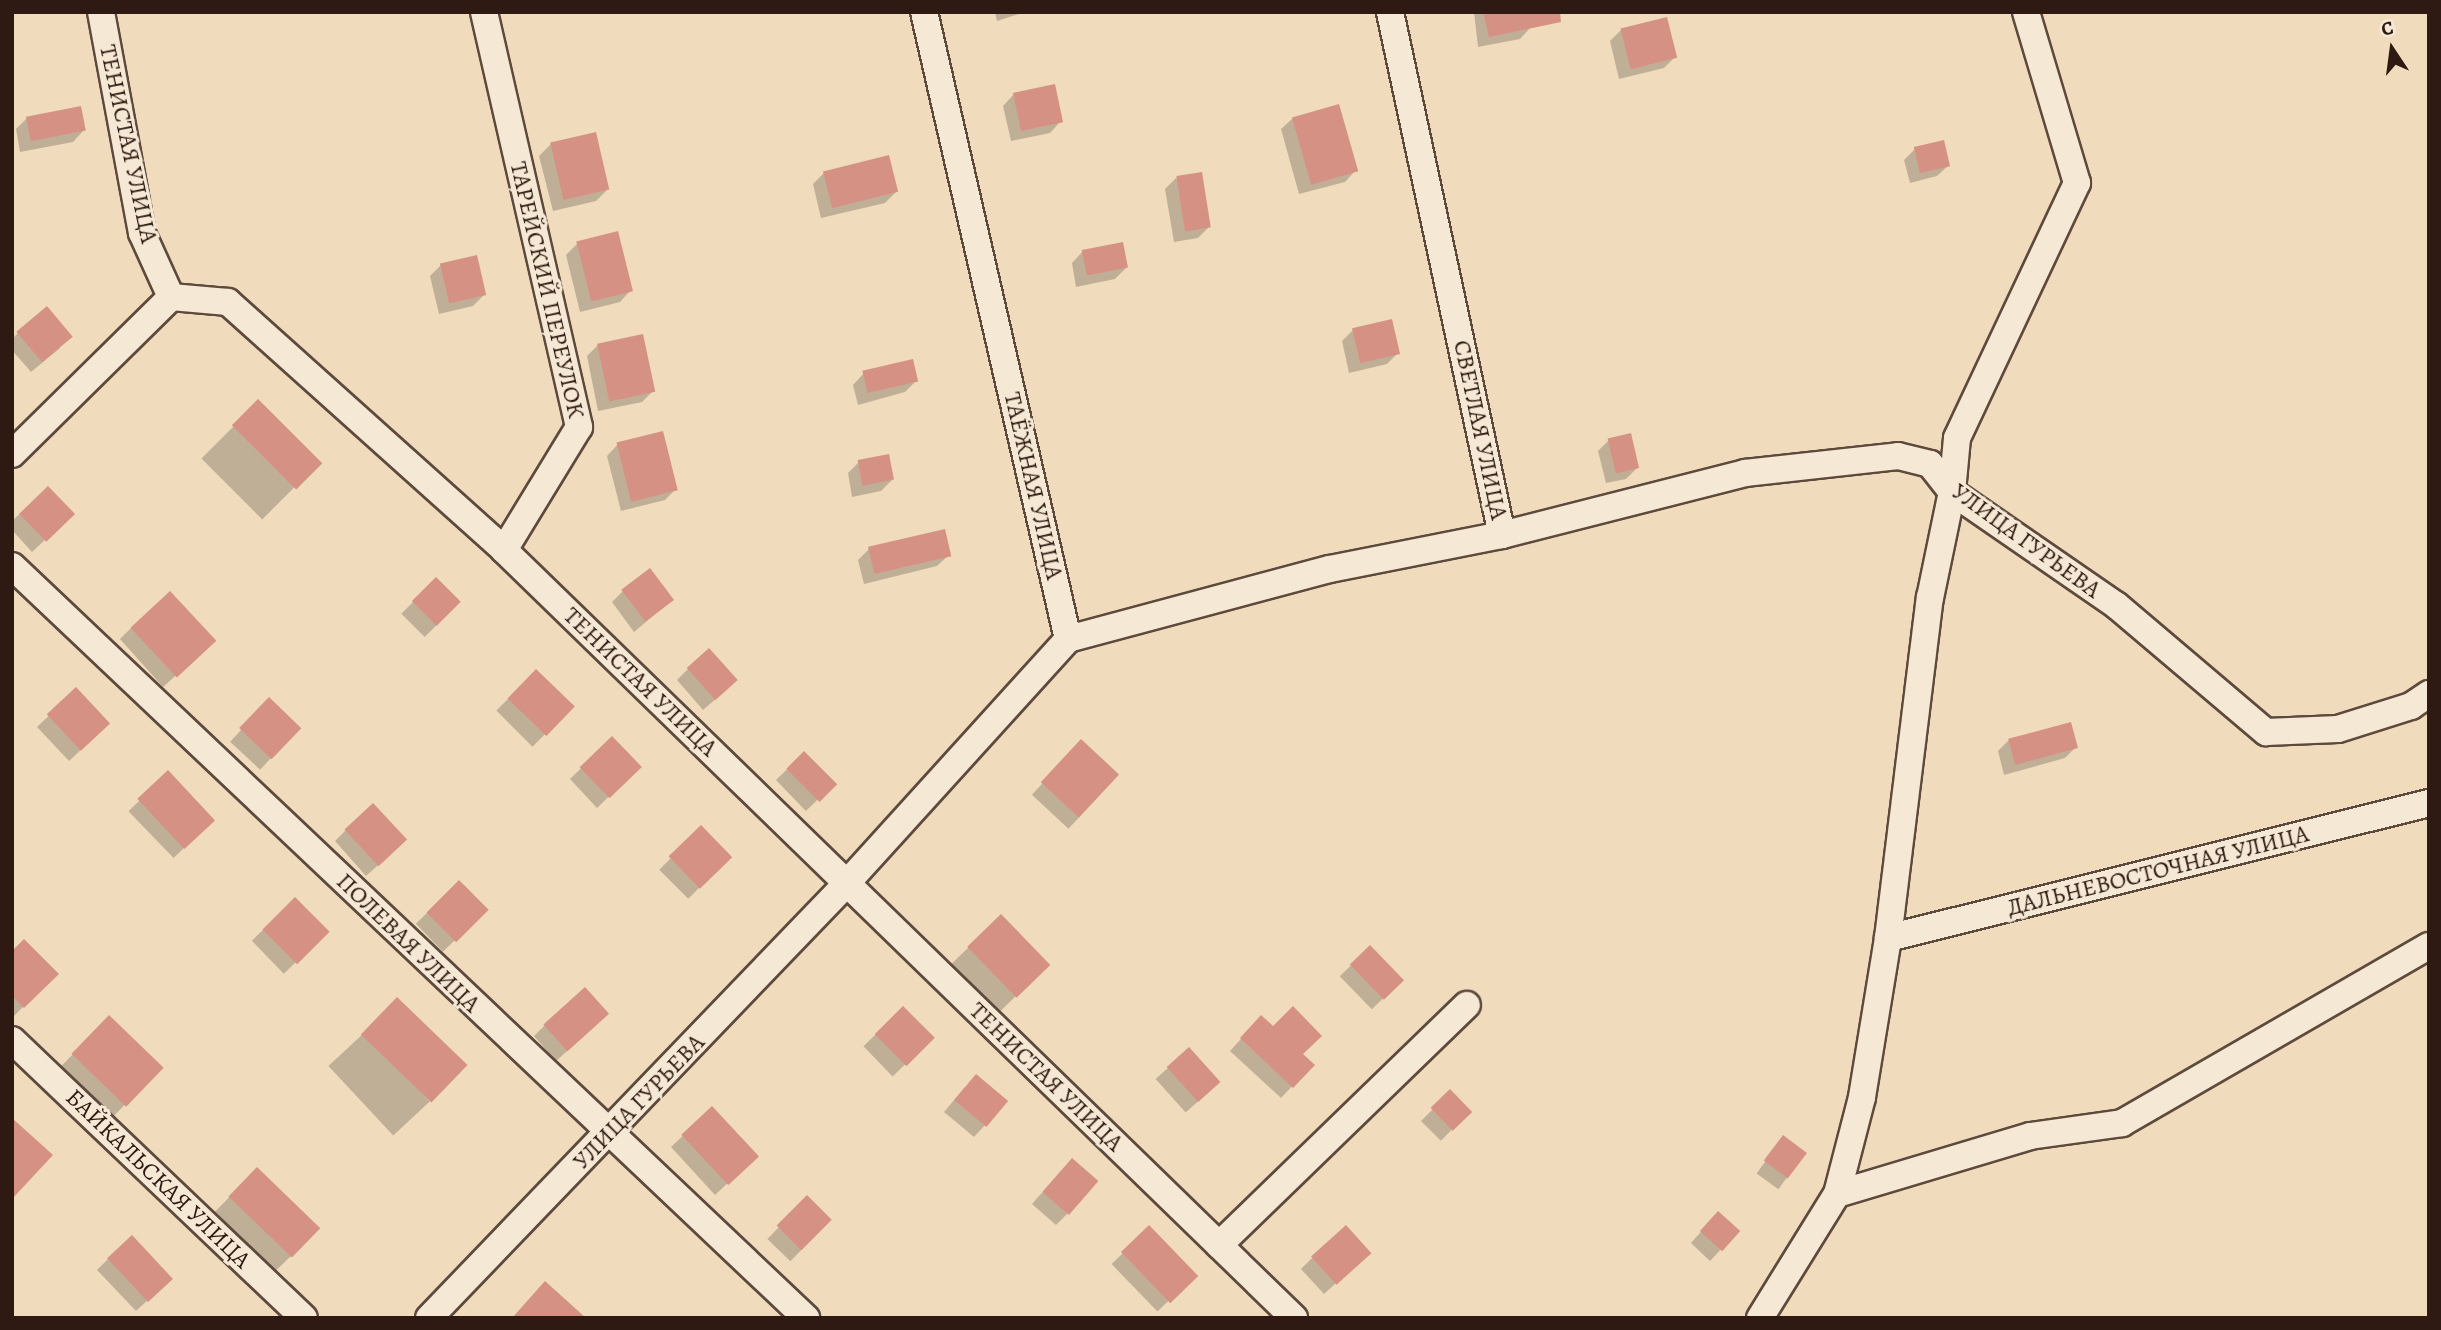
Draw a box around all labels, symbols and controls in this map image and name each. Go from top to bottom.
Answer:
north arrow [2357,14,2427,84]
text: С [2379,15,2396,43]
street label: ТЕНИСТАЯ УЛИЦА [93,42,163,246]
street label: ТАРЕЙСКИЙ ПЕРЕУЛОК [503,159,591,421]
street label: СВЕТЛАЯ УЛИЦА [1447,338,1513,522]
street label: ТАЁЖНАЯ УЛИЦА [997,389,1069,583]
street label: УЛИЦА ГУРЬЕВА [1946,477,2106,605]
street label: ТЕНИСТАЯ УЛИЦА [557,601,723,763]
street label: ДАЛЬНЕВОСТОЧНАЯ УЛИЦА [2004,820,2312,922]
street label: ПОЛЕВАЯ УЛИЦА [330,867,486,1019]
street label: ТЕНИСТАЯ УЛИЦА [963,996,1129,1158]
street label: УЛИЦА ГУРЬЕВА [567,1028,711,1176]
street label: БАЙКАЛЬСКАЯ УЛИЦА [60,1083,256,1275]

